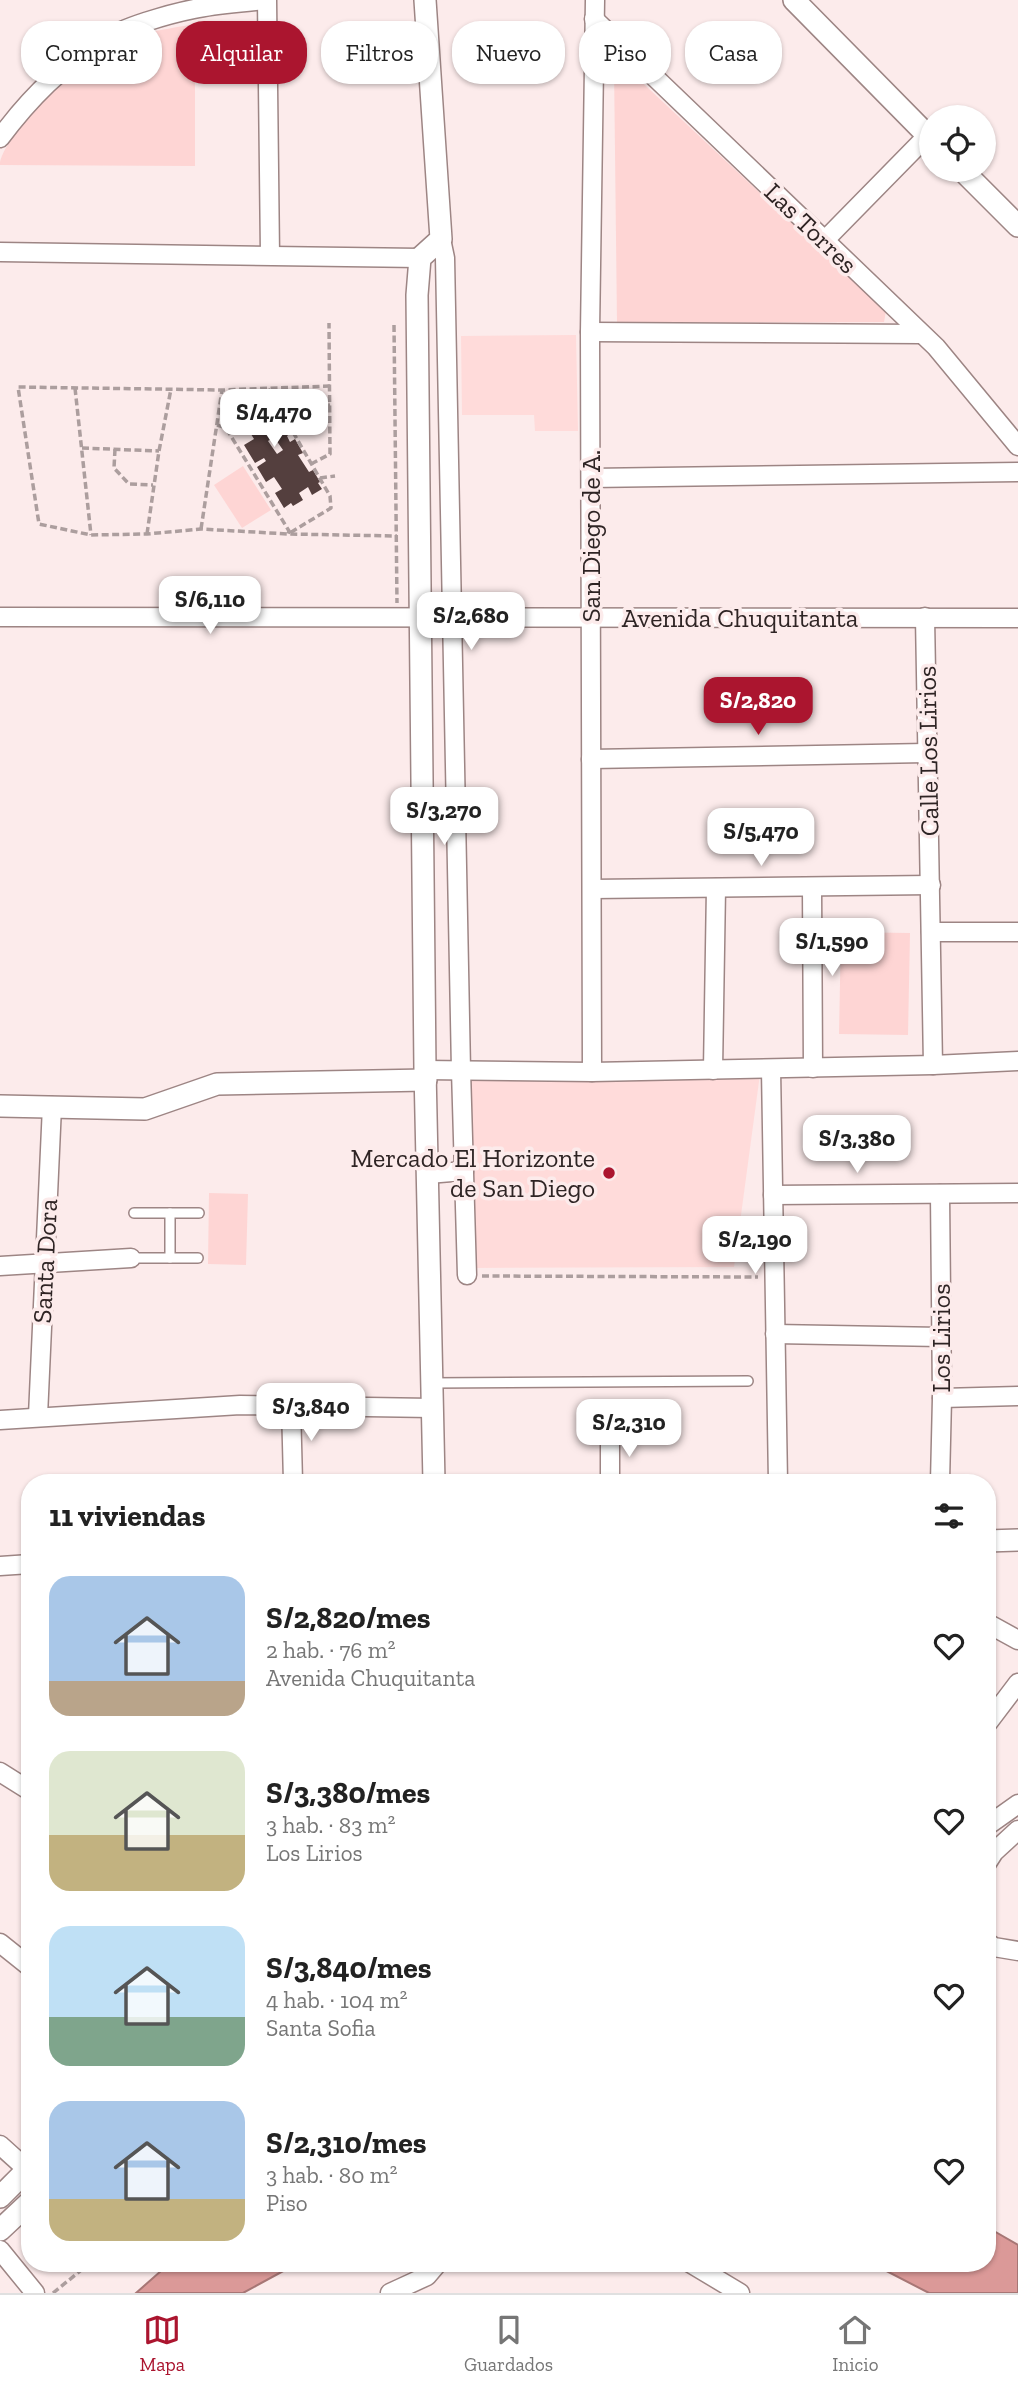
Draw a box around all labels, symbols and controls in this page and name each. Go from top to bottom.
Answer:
chip: Comprar [21,21,162,84]
chip: Alquilar [176,21,307,84]
chip: Filtros [321,21,438,84]
chip: Nuevo [452,21,565,84]
chip: Piso [579,21,671,84]
chip: Casa [685,21,782,84]
map controls [919,105,996,182]
button: locate [919,105,996,182]
street label: Las Torres [758,176,864,280]
pin: S/4,470 [209,390,339,449]
text: S/4,470 [236,398,312,426]
street label: San Diego de A. [575,450,607,622]
pin: S/6,110 [145,576,275,636]
text: S/6,110 [175,585,245,613]
pin: S/2,680 [406,592,536,652]
text: S/2,680 [433,601,509,629]
street label: Avenida Chuquitanta [622,602,859,634]
street label: Calle Los Lirios [911,665,945,837]
pin: S/2,820 [693,678,823,737]
text: S/2,820 [720,686,796,714]
pin: S/3,270 [379,788,509,847]
text: S/3,270 [406,796,482,824]
pin: S/5,470 [696,808,826,868]
text: S/5,470 [723,817,799,845]
pin: S/1,590 [767,918,897,978]
text: S/1,590 [795,927,869,955]
pin: S/3,380 [792,1116,922,1175]
text: S/3,380 [819,1124,895,1152]
place label: Mercado El Horizonte de San Diego [351,1142,595,1204]
marker: Mercado El Horizonte de San Diego [601,1165,617,1181]
street label: Santa Dora [26,1198,64,1324]
pin: S/2,190 [690,1216,820,1276]
text: S/2,190 [718,1225,792,1253]
street label: Los Lirios [925,1283,957,1393]
pin: S/3,840 [246,1384,376,1443]
text: S/3,840 [272,1392,350,1420]
pin: S/2,310 [564,1400,694,1459]
text: S/2,310 [592,1408,666,1436]
icon: filters [930,1497,968,1535]
text: 11 viviendas [49,1498,206,1534]
text: S/2,820/mes [266,1600,431,1636]
icon: home [105,1604,189,1688]
icon: heart [930,1627,968,1665]
text: 2 hab. · 76 m² [266,1636,396,1664]
text: Avenida Chuquitanta [266,1664,475,1692]
text: S/3,380/mes [266,1775,430,1811]
icon: home [105,1779,189,1863]
icon: heart [930,1802,968,1840]
text: 3 hab. · 83 m² [266,1811,396,1839]
text: Los Lirios [266,1839,363,1867]
text: S/3,840/mes [266,1950,431,1986]
icon: home [105,1954,189,2038]
icon: heart [930,1977,968,2015]
text: 4 hab. · 104 m² [266,1986,408,2014]
text: Santa Sofia [266,2014,376,2042]
text: S/2,310/mes [266,2125,426,2161]
icon: home [105,2129,189,2213]
icon: heart [930,2152,968,2190]
text: 3 hab. · 80 m² [266,2161,398,2189]
text: Piso [266,2189,308,2217]
tab: Mapa [140,2311,185,2376]
tab: Guardados [464,2311,553,2376]
tab: Inicio [832,2311,878,2376]

